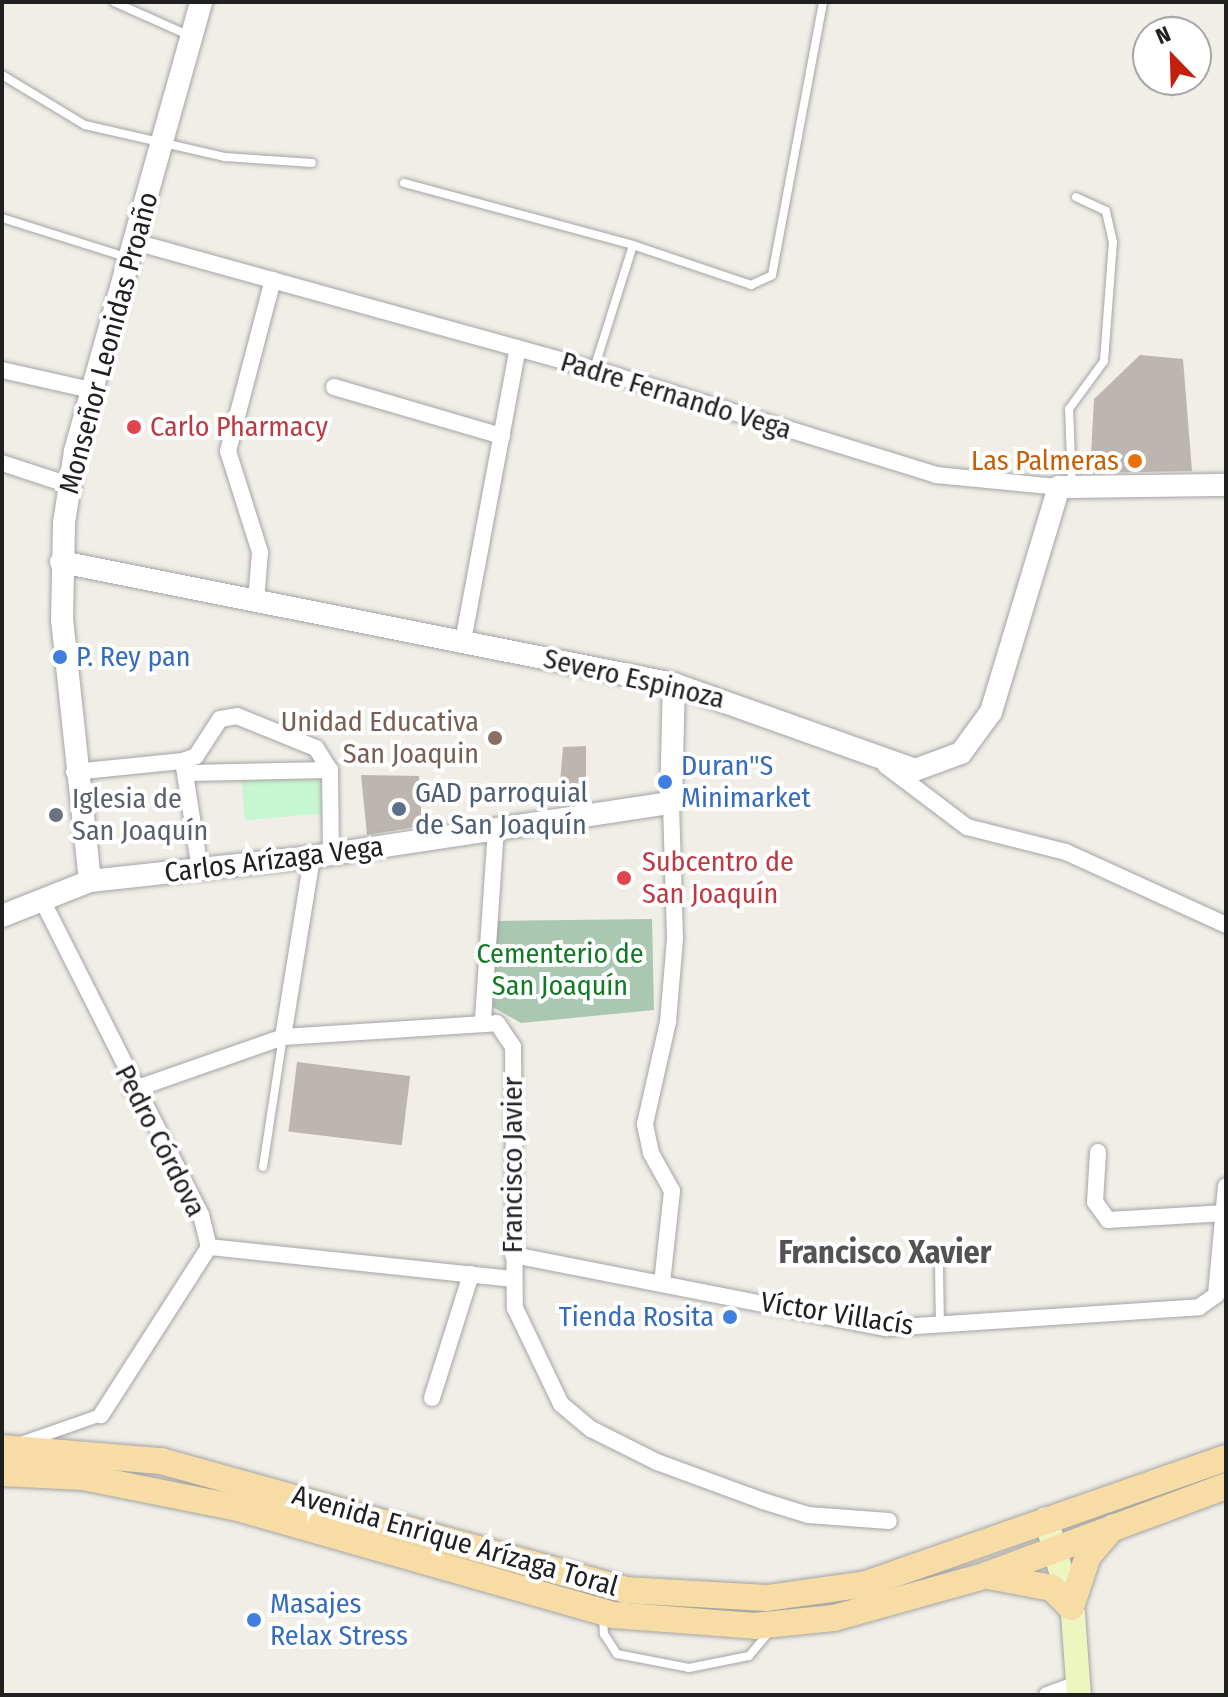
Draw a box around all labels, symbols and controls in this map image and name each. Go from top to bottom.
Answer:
north arrow [1132,16,1212,96]
text: N [1152,20,1175,50]
street label: Monseñor Leonidas Proaño [53,188,165,498]
street label: Padre Fernando Vega [557,345,795,447]
place label: Carlo Pharmacy [150,410,328,444]
marker: Carlo Pharmacy [125,418,143,436]
place label: Las Palmeras [971,444,1119,478]
marker: Las Palmeras [1126,452,1144,470]
place label: P. Rey pan [76,640,191,674]
street label: Severo Espinoza [540,642,728,716]
marker: P. Rey pan [51,648,69,666]
place label: Unidad Educativa San Joaquin [281,705,479,771]
marker: Unidad Educativa San Joaquin [486,729,504,747]
place label: Duran"S Minimarket [681,749,811,815]
marker: Duran"S Minimarket [656,773,674,791]
place label: GAD parroquial de San Joaquín [415,776,588,842]
place label: Iglesia de San Joaquín [72,782,208,848]
marker: GAD parroquial de San Joaquín [390,800,408,818]
marker: Iglesia de San Joaquín [47,806,65,824]
street label: Carlos Arízaga Vega [163,830,385,890]
place label: Subcentro de San Joaquín [642,845,794,911]
marker: Subcentro de San Joaquín [613,867,635,889]
park label: Cementerio de San Joaquín [476,937,644,1003]
street label: Pedro Córdova [107,1060,213,1222]
street label: Francisco Javier [496,1077,530,1253]
district label: Francisco Xavier [778,1233,992,1271]
street label: Víctor Villacís [758,1285,916,1343]
place label: Tienda Rosita [559,1300,714,1334]
marker: Tienda Rosita [721,1308,739,1326]
street label: Avenida Enrique Arízaga Toral [288,1478,622,1604]
place label: Masajes Relax Stress [270,1587,408,1653]
marker: Masajes Relax Stress [245,1611,263,1629]

